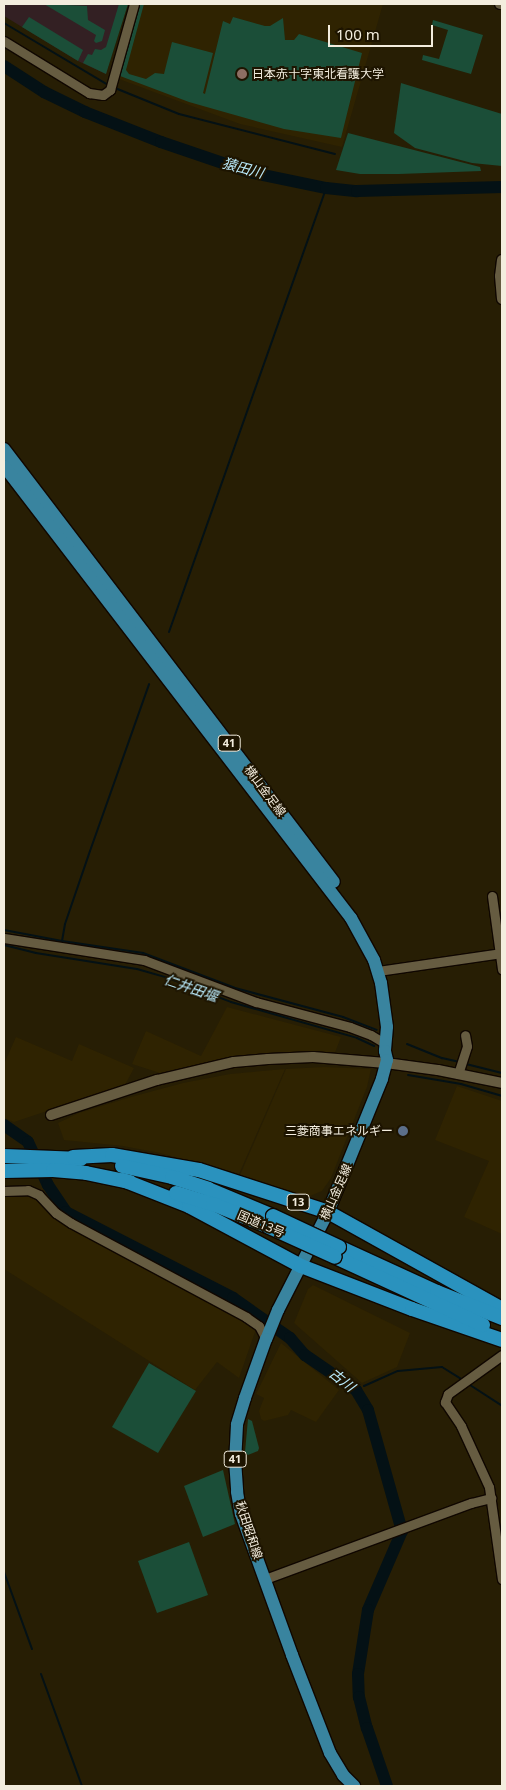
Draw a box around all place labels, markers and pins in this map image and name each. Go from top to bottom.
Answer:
place label: 日本赤十字東北看護大学 [252,67,384,81]
marker: 日本赤十字東北看護大学 [236,68,248,80]
place label: 三菱商事エネルギー [285,1124,393,1138]
marker: 三菱商事エネルギー [397,1125,409,1137]

